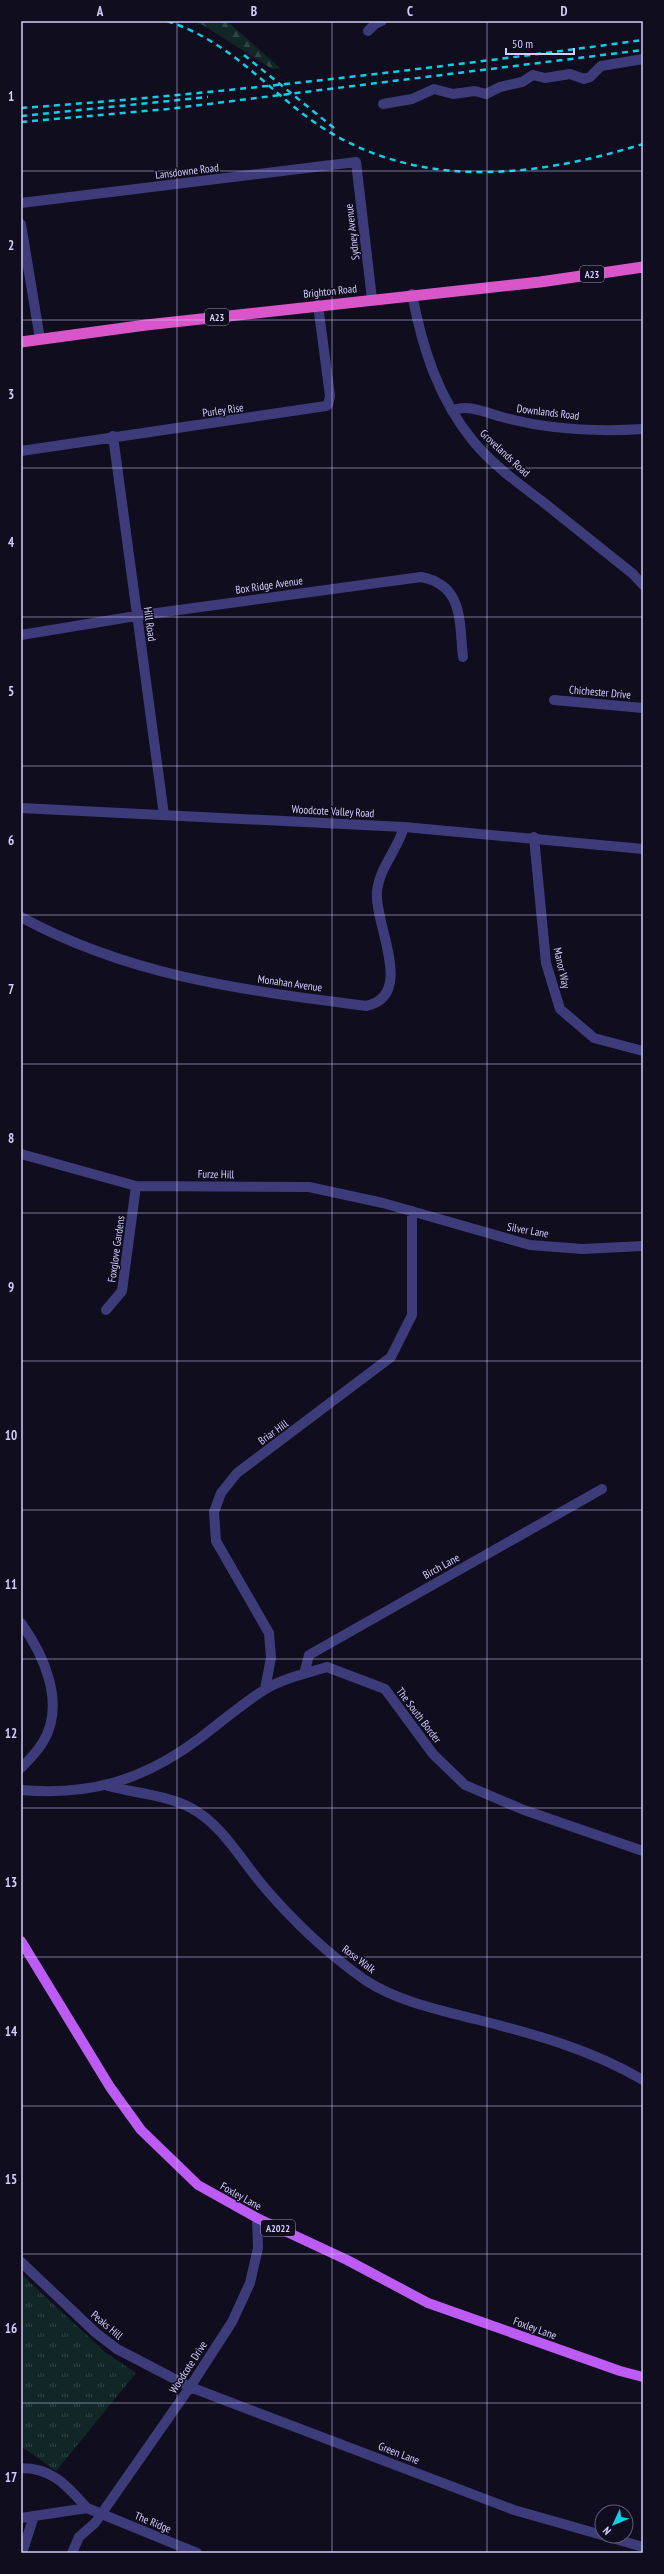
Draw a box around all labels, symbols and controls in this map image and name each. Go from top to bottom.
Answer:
text: A [96,3,104,20]
text: B [251,3,257,20]
text: C [407,3,413,20]
text: D [561,3,568,20]
scale bar [506,30,574,56]
text: 50 m [512,36,533,51]
text: 1 [8,88,14,105]
street label: Lansdowne Road [155,160,220,182]
street label: Sydney Avenue [342,203,362,261]
text: 2 [8,237,14,254]
road number: A23 [580,266,604,282]
street label: Brighton Road [303,281,358,301]
road number: A23 [205,309,229,325]
text: 3 [8,386,14,403]
street label: Purley Rise [202,400,245,420]
street label: Downlands Road [516,401,580,423]
street label: Grovelands Road [477,426,533,480]
text: 4 [8,534,15,551]
street label: Box Ridge Avenue [234,573,304,597]
street label: Hill Road [141,606,159,642]
street label: Chichester Drive [568,682,632,702]
text: 5 [8,683,14,700]
street label: Woodcote Valley Road [291,802,375,820]
text: 6 [8,832,14,849]
street label: Manor Way [550,946,574,991]
street label: Monahan Avenue [257,972,324,995]
text: 7 [8,981,14,998]
text: 8 [8,1130,14,1147]
street label: Furze Hill [198,1167,235,1181]
street label: Foxglove Gardens [104,1214,128,1283]
street label: Silver Lane [506,1219,550,1241]
text: 9 [8,1279,14,1296]
street label: Briar Hill [255,1416,291,1448]
text: 10 [5,1427,17,1444]
street label: Birch Lane [420,1550,462,1582]
text: 11 [5,1576,17,1593]
street label: The South Border [393,1684,445,1746]
text: 12 [5,1725,17,1742]
text: 13 [5,1874,17,1891]
street label: Rose Walk [340,1942,379,1977]
text: 14 [5,2023,18,2040]
text: 15 [5,2171,17,2188]
street label: Foxley Lane [218,2179,264,2213]
road number: A2022 [261,2220,295,2236]
street label: Peaks Hill [88,2308,126,2343]
street label: Foxley Lane [512,2314,559,2342]
text: 16 [5,2320,17,2337]
street label: Woodcote Drive [166,2338,210,2396]
street label: Green Lane [377,2439,422,2467]
text: 17 [5,2469,17,2486]
north arrow [594,2504,634,2544]
street label: The Ridge [133,2508,174,2536]
text: N [600,2524,614,2538]

